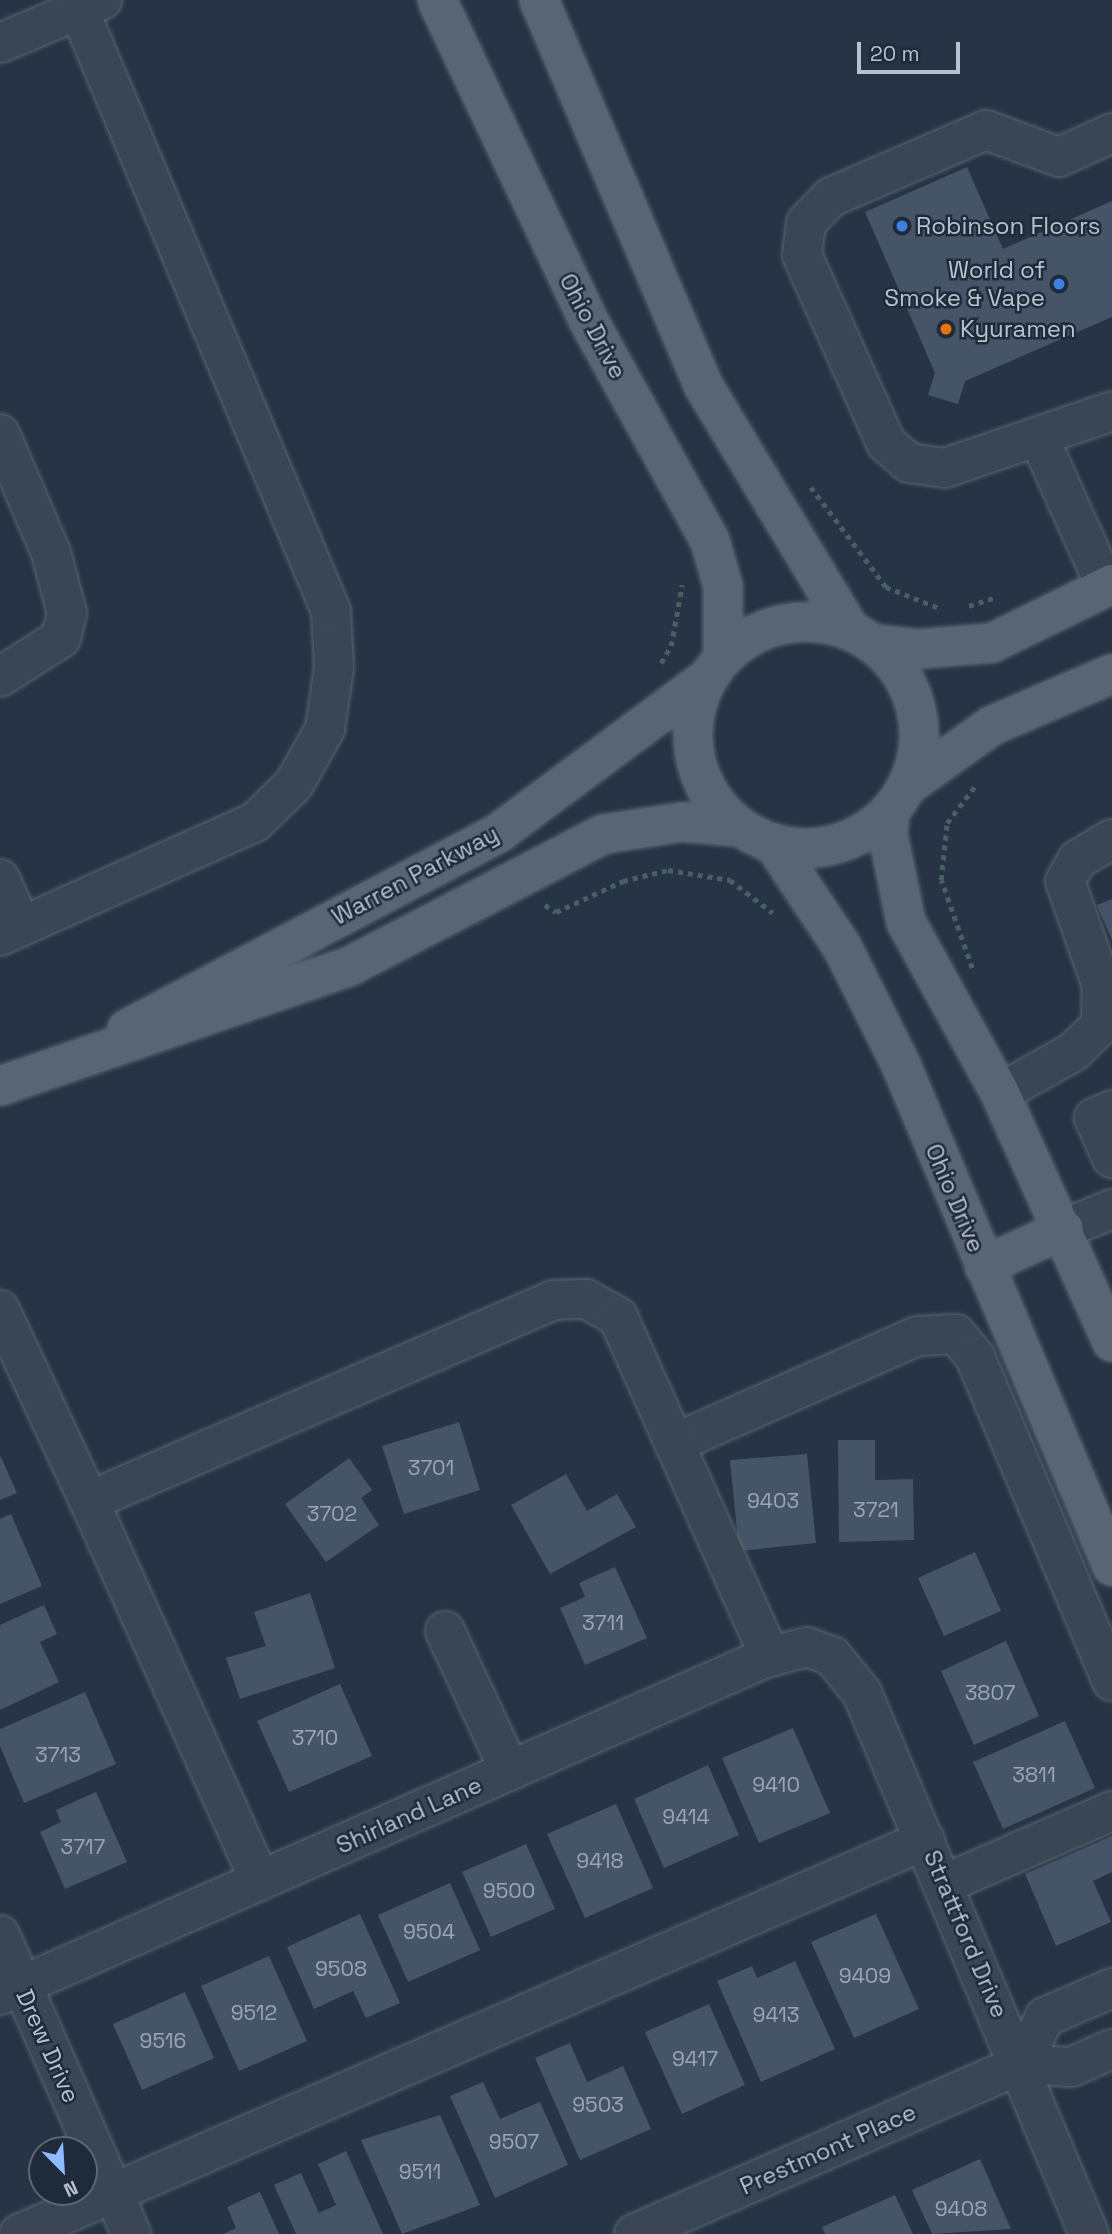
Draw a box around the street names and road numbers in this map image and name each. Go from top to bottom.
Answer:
street label: Ohio Drive [553,268,633,384]
street label: Warren Parkway [327,819,503,931]
street label: Ohio Drive [919,1139,991,1257]
street label: Shirland Lane [332,1770,486,1860]
street label: Strattford Drive [918,1846,1014,2022]
street label: Drew Drive [10,1985,86,2107]
street label: Prestmont Place [735,2097,921,2201]

